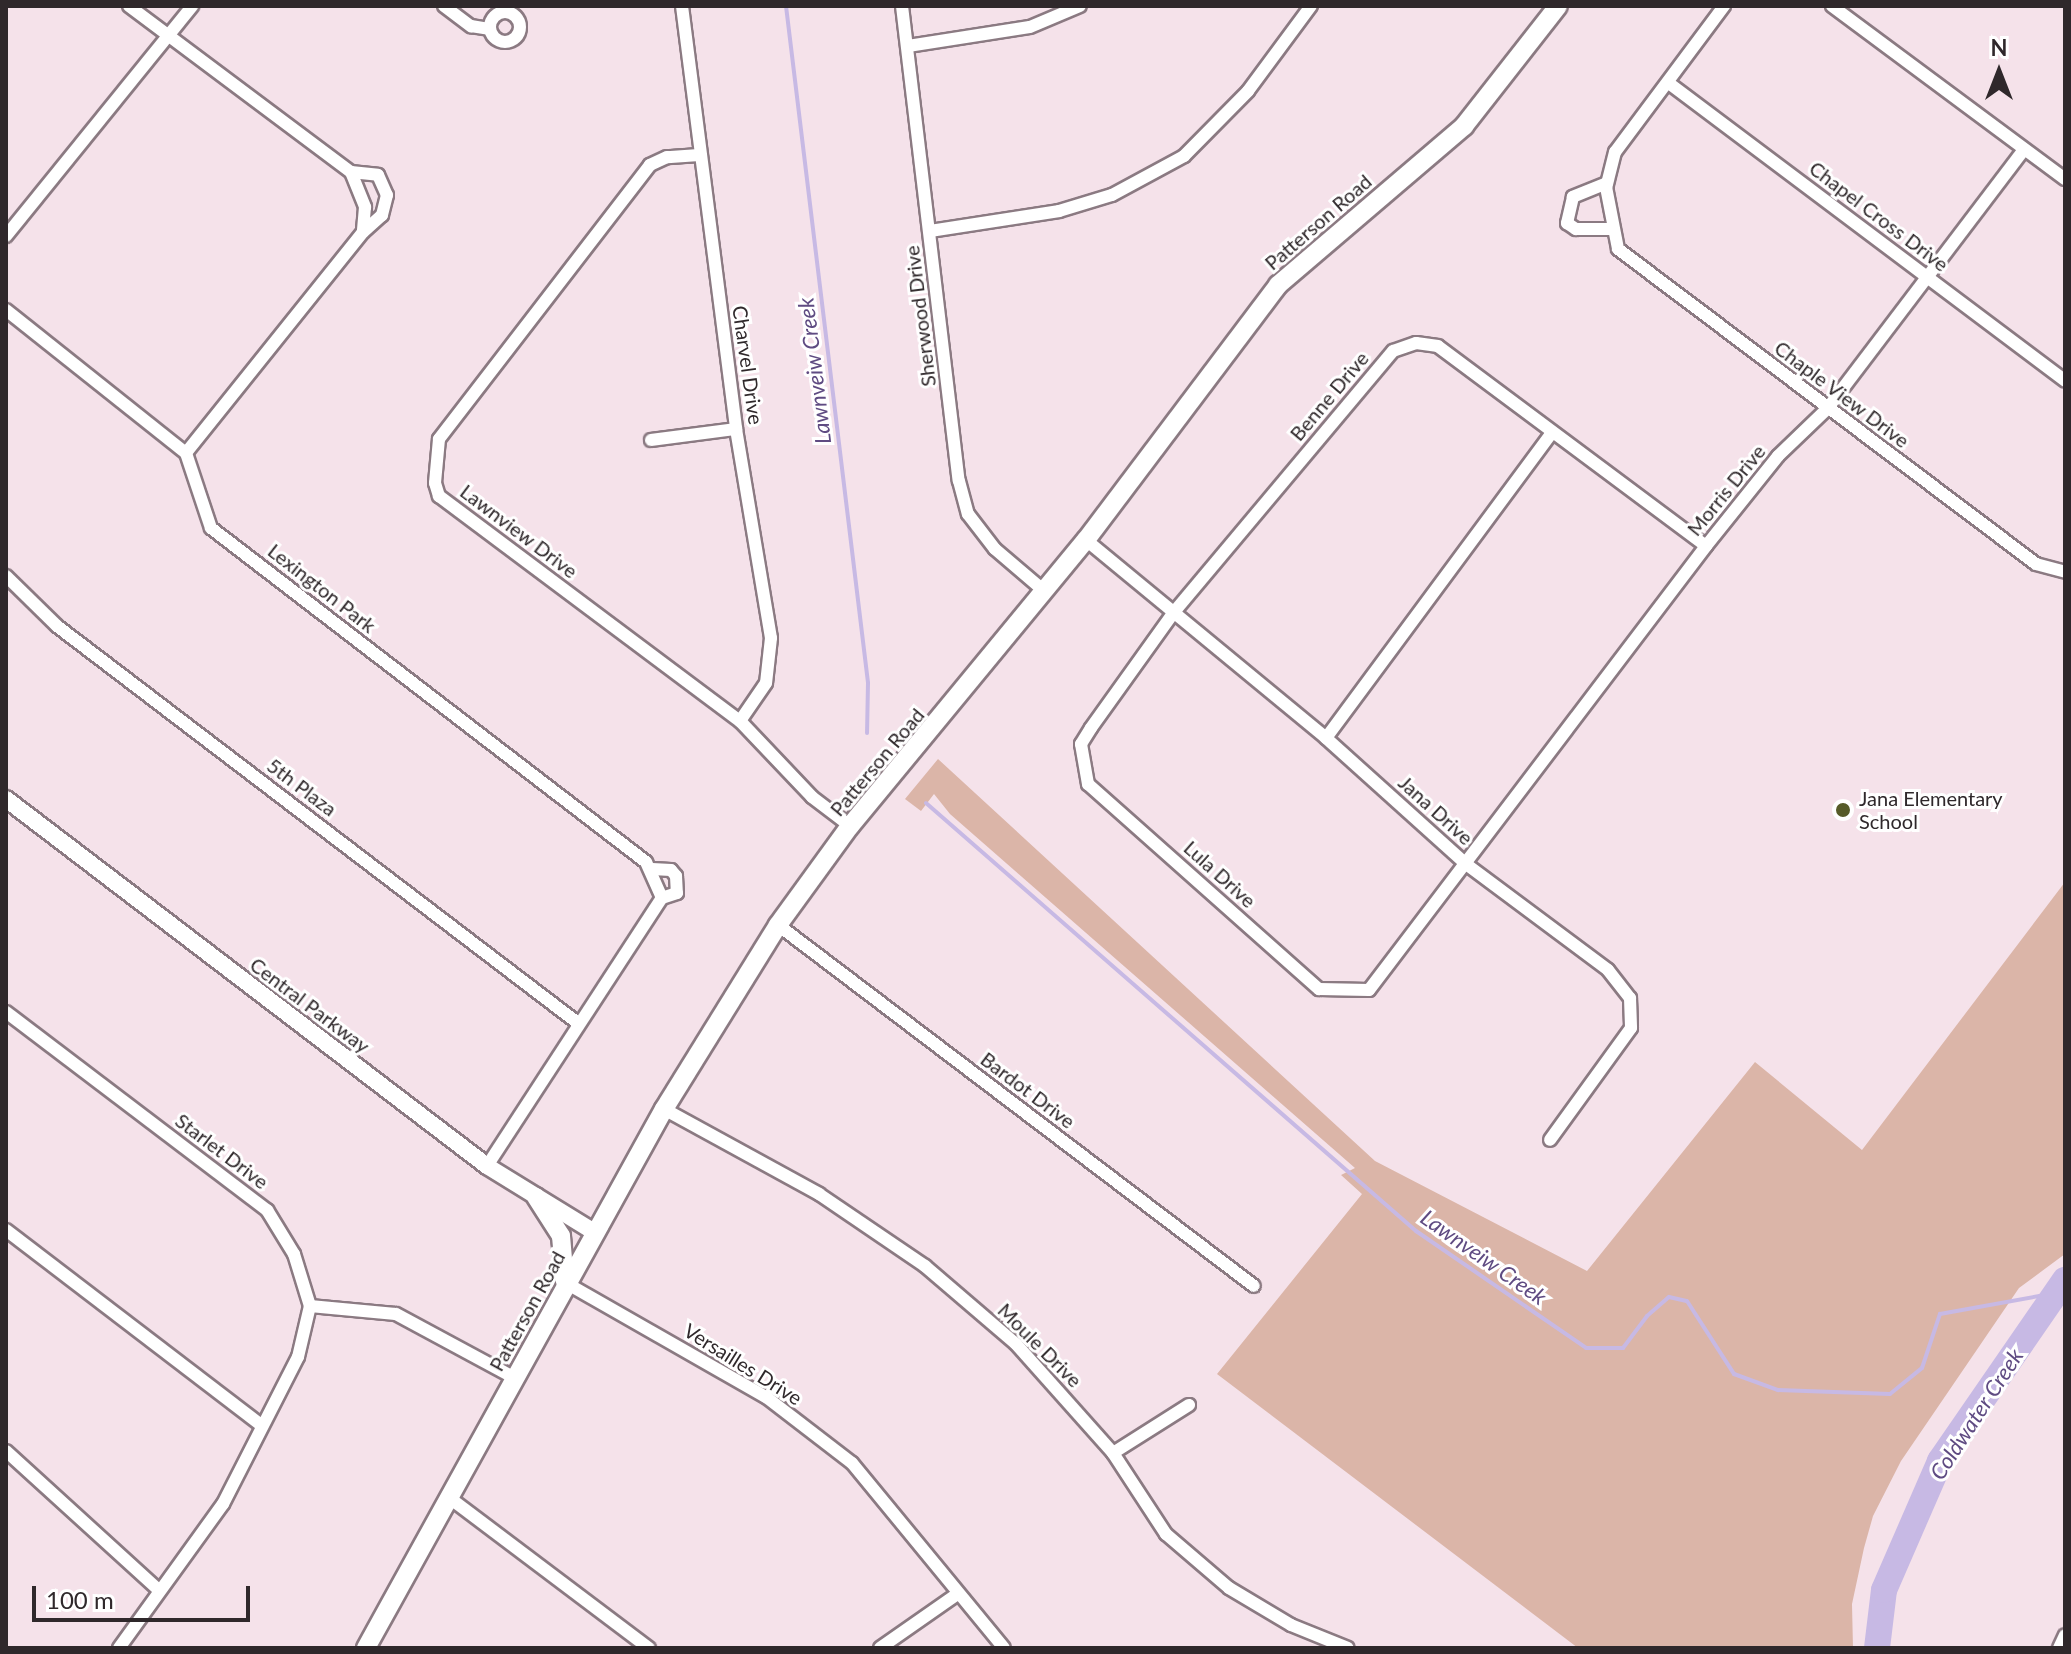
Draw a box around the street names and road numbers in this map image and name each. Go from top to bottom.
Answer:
street label: Chapel Cross Drive [1805,156,1953,276]
street label: Patterson Road [1260,169,1376,275]
street label: Sherwood Drive [899,244,941,388]
street label: Charvel Drive [728,304,768,426]
street label: Chaple View Drive [1770,335,1914,453]
street label: Benne Drive [1285,347,1373,445]
street label: Morris Drive [1682,440,1770,540]
street label: Lawnview Drive [456,479,582,583]
street label: Lexington Park [263,538,381,638]
street label: Patterson Road [825,703,929,821]
street label: 5th Plaza [263,753,341,821]
street label: Jana Drive [1394,770,1478,850]
street label: Lula Drive [1179,836,1261,912]
street label: Central Parkway [245,952,375,1058]
street label: Bardot Drive [976,1047,1080,1133]
street label: Starlet Drive [171,1108,273,1194]
street label: Patterson Road [484,1247,570,1375]
street label: Moule Drive [993,1298,1087,1392]
street label: Versailles Drive [680,1318,806,1410]

